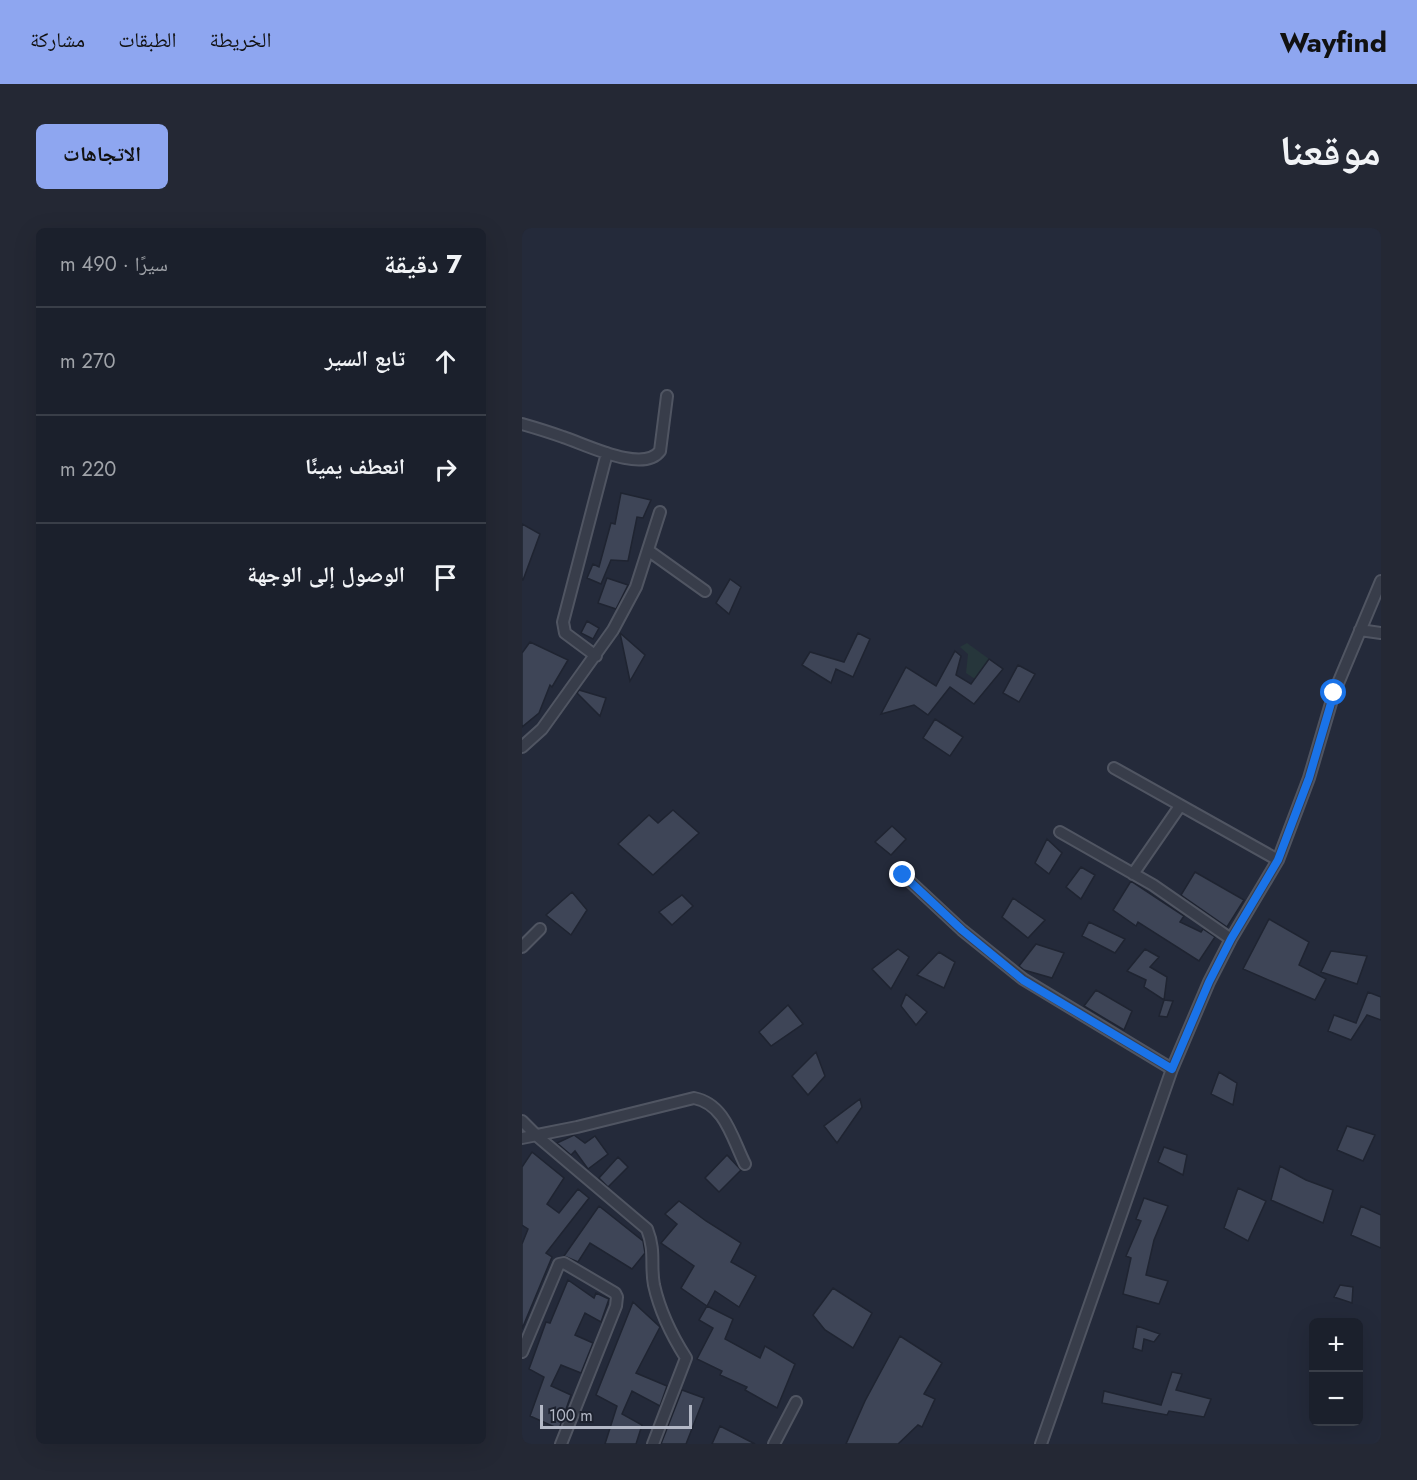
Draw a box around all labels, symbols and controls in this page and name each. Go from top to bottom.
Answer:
text: Wayfind [1280,22,1387,63]
text: مشاركة [30,25,85,55]
text: الطبقات [118,25,177,55]
text: الخريطة [210,25,271,55]
text: موقعنا [1280,120,1381,181]
button: الاتجاهات [36,124,168,189]
text: 7 دقيقة [384,245,462,283]
text: سيرًا · 490 m [60,250,168,279]
text: تابع السير [325,342,405,374]
icon: ahead [429,345,462,378]
text: 270 m [60,347,116,376]
text: انعطف يمينًا [305,450,405,482]
icon: right [429,453,462,486]
text: 220 m [60,455,116,484]
text: الوصول إلى الوجهة [247,558,405,590]
icon: arrive [429,561,462,594]
route start [1320,679,1346,705]
route end [889,861,915,887]
map controls [1309,1318,1363,1426]
button: + [1309,1318,1363,1372]
button: − [1309,1372,1363,1426]
scale bar [540,1402,692,1430]
text: 100 m [549,1404,593,1427]

